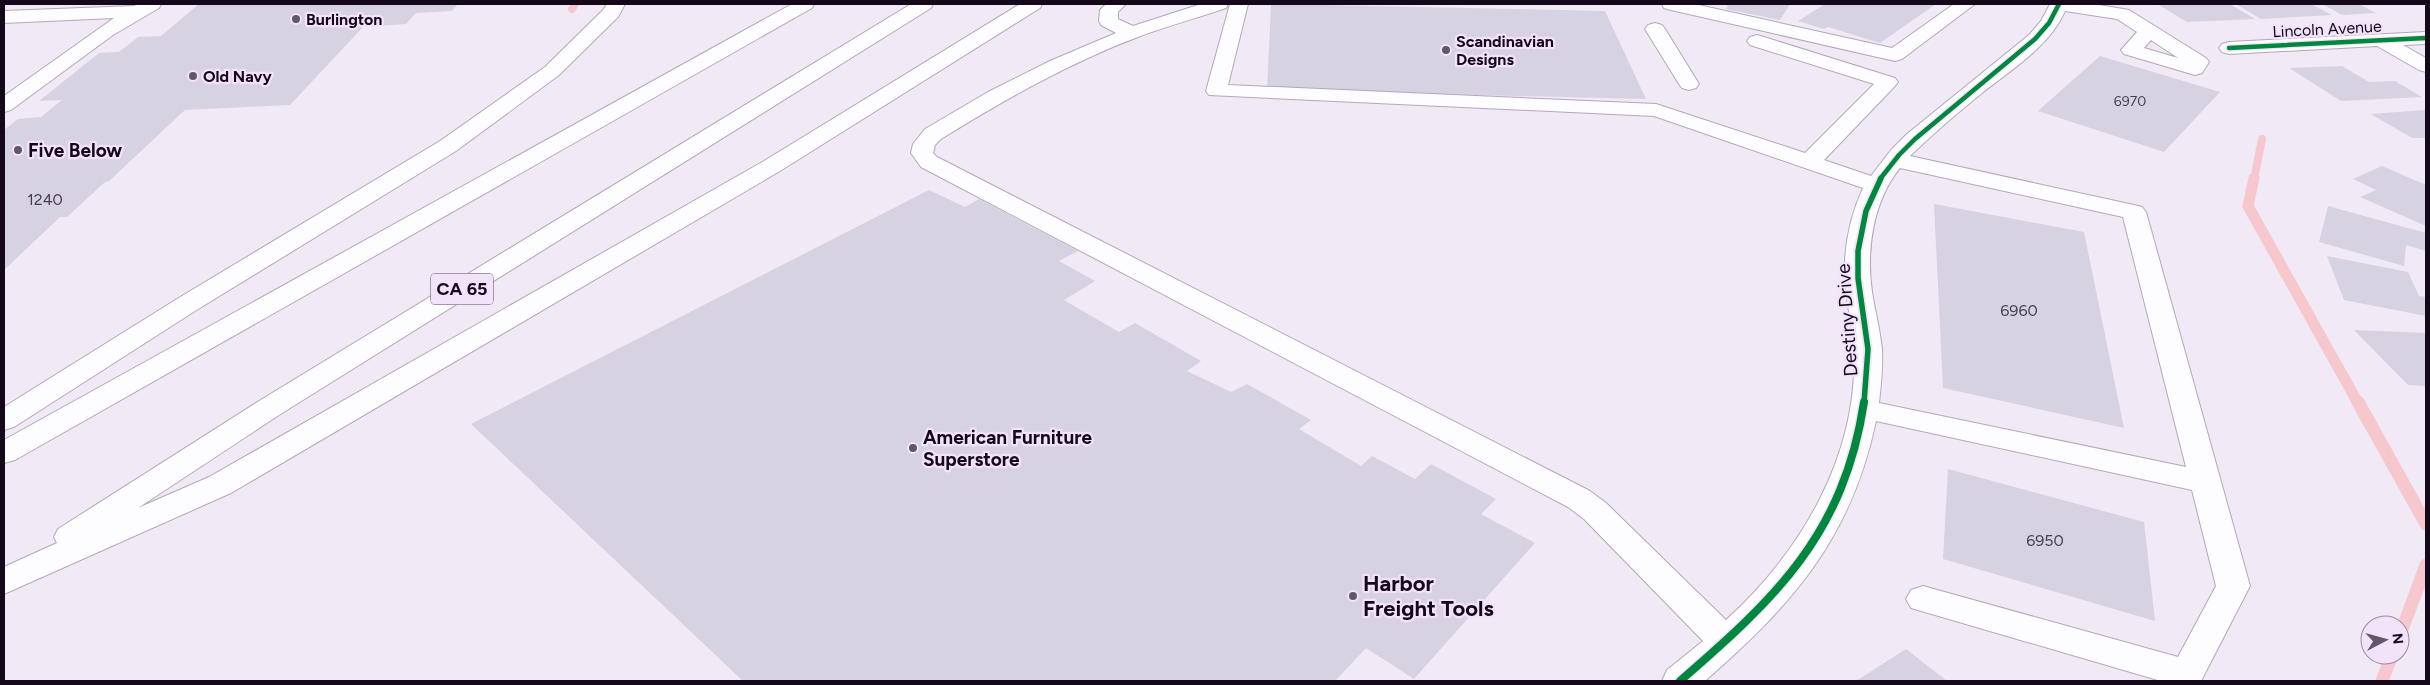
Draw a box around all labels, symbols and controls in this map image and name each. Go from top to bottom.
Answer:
place label: Burlington [306,10,382,29]
marker: Burlington [290,13,302,25]
street label: Lincoln Avenue [2272,17,2382,41]
place label: Scandinavian Designs [1456,32,1554,69]
marker: Scandinavian Designs [1440,44,1452,56]
place label: Old Navy [203,67,272,86]
marker: Old Navy [187,70,199,82]
house number: 6970 [2114,93,2146,110]
place label: Five Below [28,139,122,162]
marker: Five Below [12,144,24,156]
house number: 1240 [27,190,63,209]
street label: Destiny Drive [1832,263,1862,377]
road number: CA 65 [431,274,493,304]
house number: 6960 [2000,301,2038,320]
place label: American Furniture Superstore [923,426,1092,471]
marker: American Furniture Superstore [907,442,919,454]
house number: 6950 [2026,531,2064,550]
place label: Harbor Freight Tools [1363,570,1494,622]
marker: Harbor Freight Tools [1347,590,1359,602]
north arrow [2360,615,2410,665]
text: N [2388,632,2406,645]

